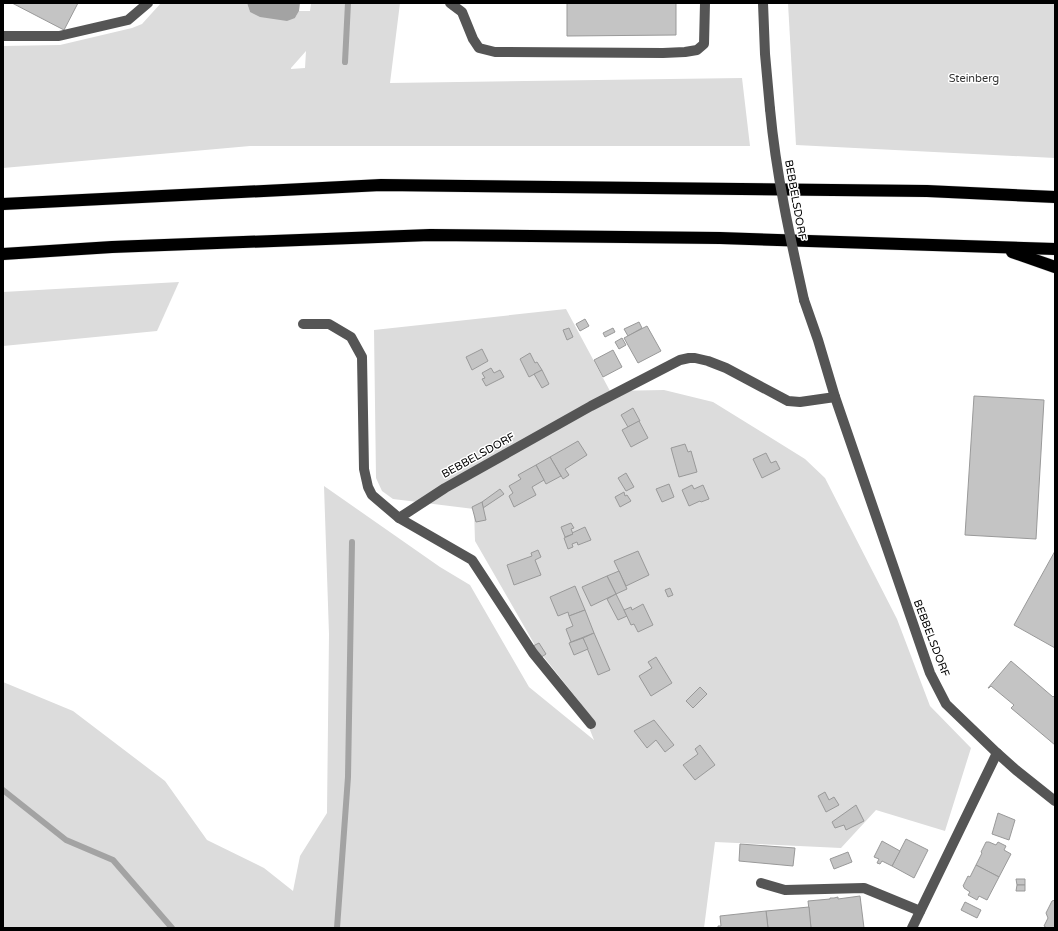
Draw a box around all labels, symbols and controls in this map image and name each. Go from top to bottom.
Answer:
park label: Steinberg [949,72,999,85]
street label: BEBBELSDORF [782,159,809,242]
street label: BEBBELSDORF [439,430,517,481]
street label: BEBBELSDORF [911,598,952,679]

